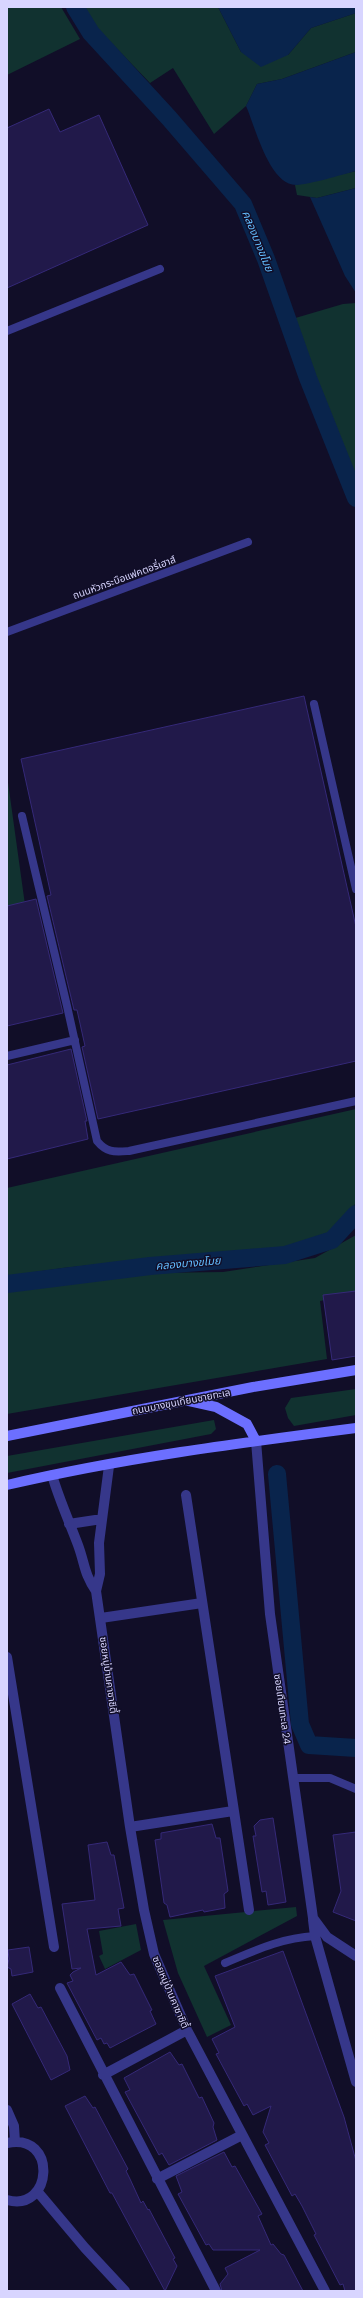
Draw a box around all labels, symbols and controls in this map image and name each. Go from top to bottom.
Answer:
water label: คลองบางขโมย [239,208,277,275]
street label: ถนนหัวกระบือแฟคตอรี่เฮาส์ [70,552,178,602]
water label: คลองบางขโมย [155,1253,222,1273]
street label: ถนนบางขุนเทียนชายทะเล [131,1386,231,1417]
street label: ซอยหมู่บ้านคาซาซิตี้ [97,1636,121,1714]
street label: ซอยเทียนทะเล 24 [271,1673,294,1745]
street label: ซอยหมู่บ้านคาซาซิตี้ [149,1954,193,2030]

